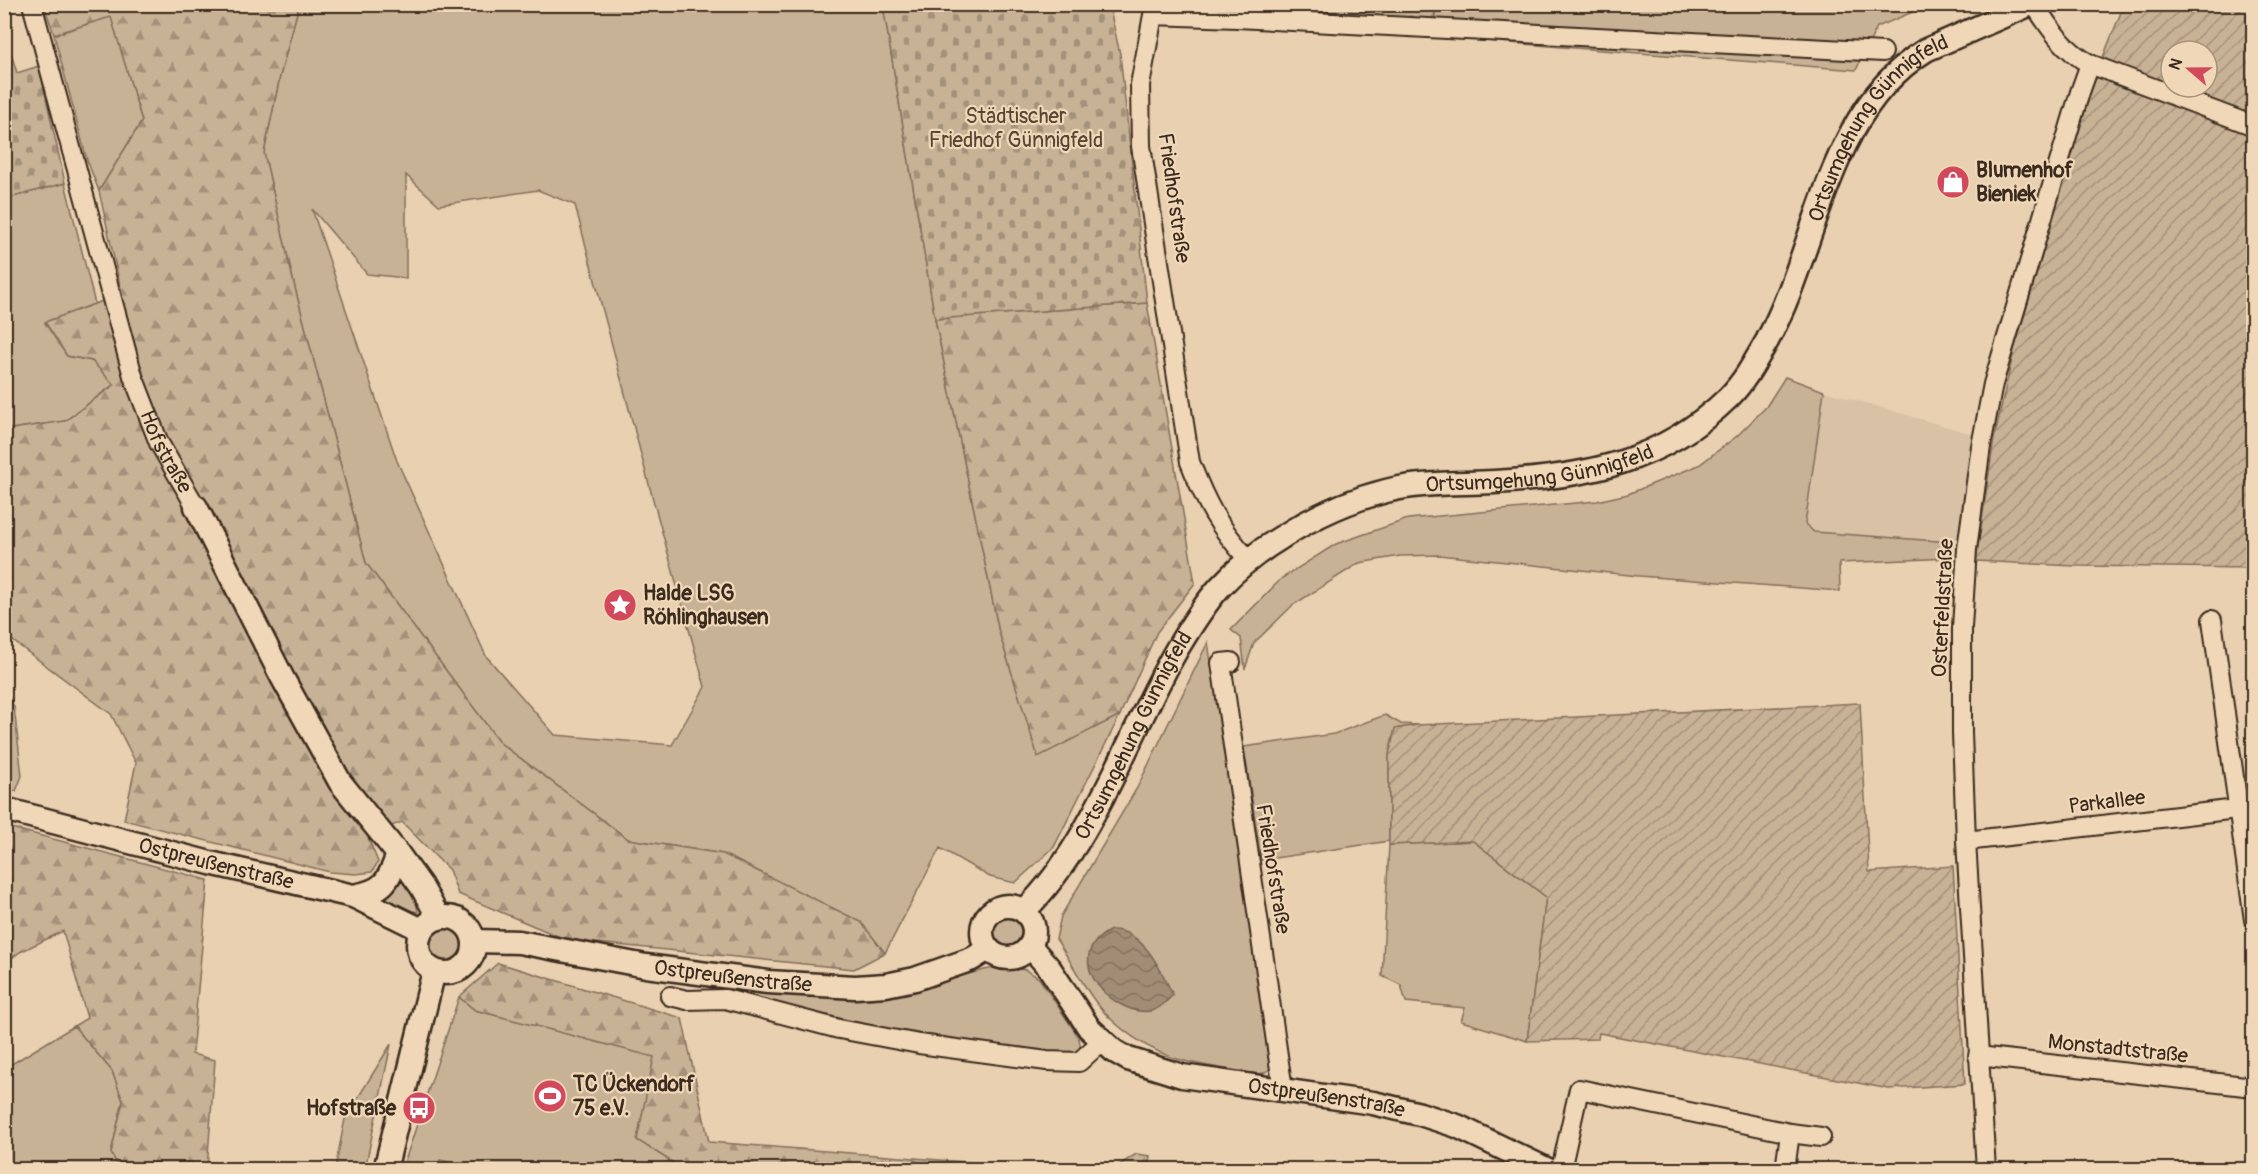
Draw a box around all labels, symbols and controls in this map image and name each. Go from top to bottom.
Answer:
street label: Ortsumgehung Günnigfeld [1802,28,1952,225]
north arrow [2159,39,2219,99]
text: N [2165,56,2187,73]
park label: Städtischer Friedhof Günnigfeld [929,103,1103,154]
street label: Friedhofstraße [1152,131,1197,265]
place label: Blumenhof Bieniek [1976,157,2073,208]
shop icon: Blumenhof Bieniek [1935,164,1971,200]
street label: Hofstraße [134,406,199,499]
street label: Ortsumgehung Günnigfeld [1425,438,1658,498]
street label: Osterfeldstraße [1926,537,1960,678]
place label: Halde LSG Röhlinghausen [643,580,769,631]
place icon: Halde LSG Röhlinghausen [602,587,638,623]
street label: Ortsumgehung Günnigfeld [1068,626,1198,845]
street label: Parkallee [2067,784,2148,820]
street label: Friedhofstraße [1249,802,1297,936]
street label: Ostpreußenstraße [136,831,297,896]
street label: Ostpreußenstraße [652,954,814,998]
street label: Monstadtstraße [2047,1028,2190,1070]
place label: TC Ückendorf 75 e.V. [572,1071,695,1122]
street label: Ostpreußenstraße [1246,1072,1408,1124]
sports icon: TC Ückendorf 75 e.V. [532,1078,568,1114]
bus stop icon: Hofstraße [401,1090,437,1126]
place label: Hofstraße [306,1095,397,1122]

